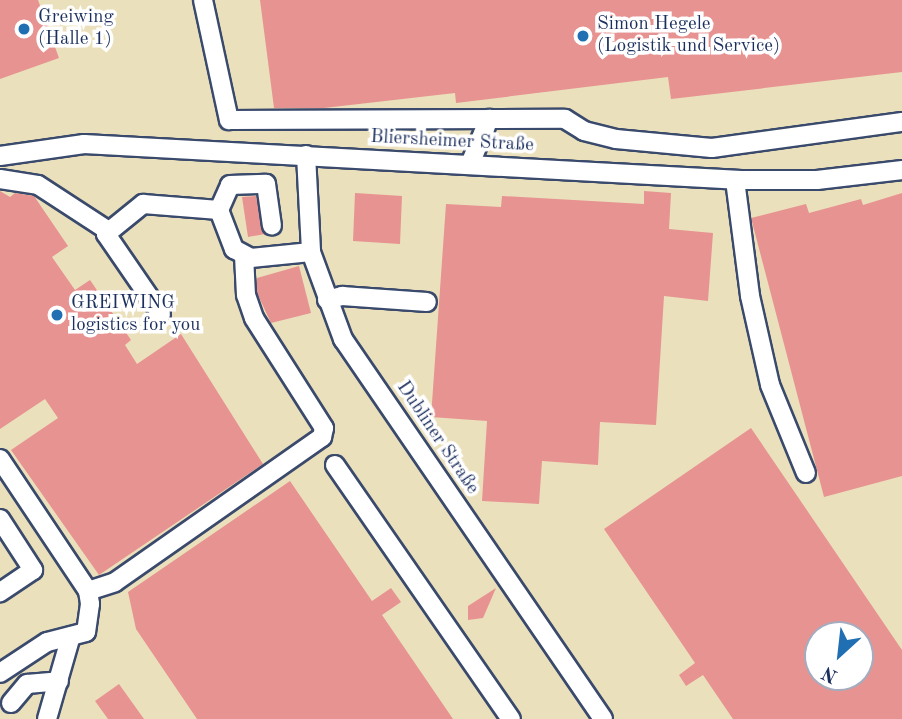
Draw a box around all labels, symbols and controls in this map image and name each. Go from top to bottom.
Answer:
place label: Greiwing (Halle 1) [38,7,114,51]
place label: Simon Hegele (Logistik und Service) [597,14,780,58]
marker: Greiwing (Halle 1) [16,21,32,37]
marker: Simon Hegele (Logistik und Service) [575,28,591,44]
street label: Bliersheimer Straße [370,126,534,158]
place label: GREIWING logistics for you [71,293,200,337]
marker: GREIWING logistics for you [49,307,65,323]
street label: Dubliner Straße [391,377,483,499]
north arrow [804,621,874,691]
text: N [819,662,841,685]

